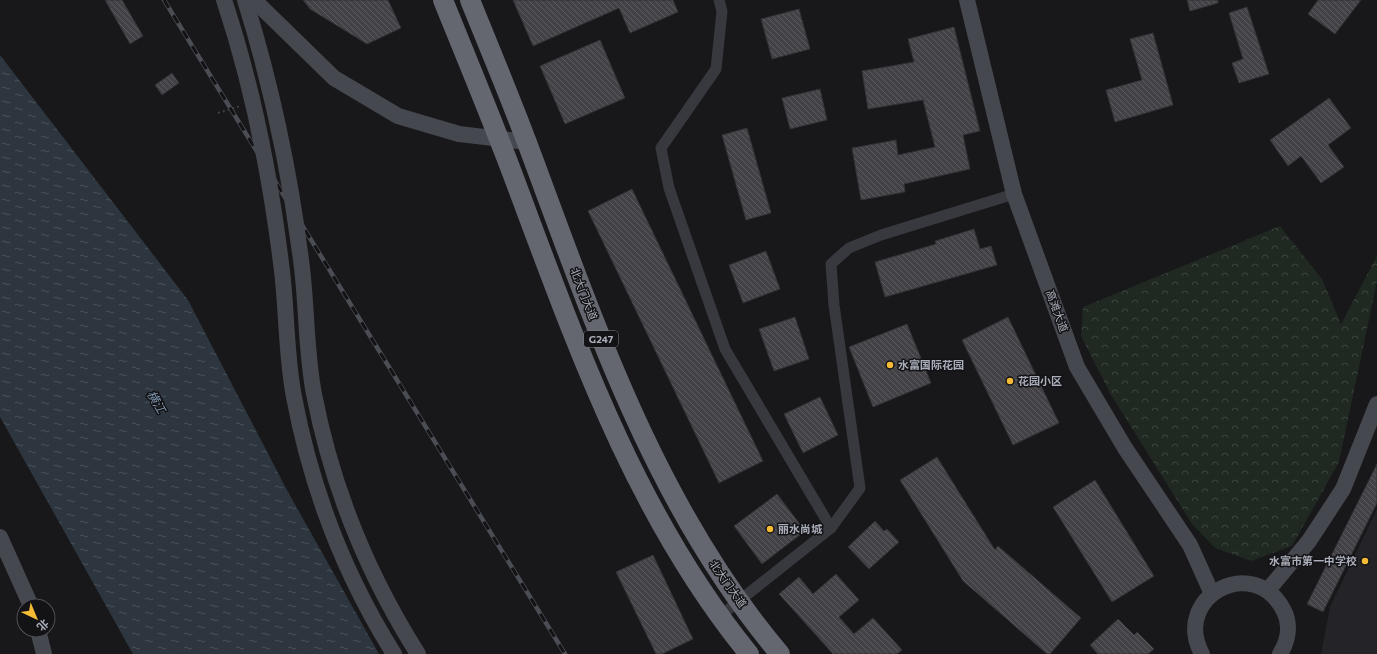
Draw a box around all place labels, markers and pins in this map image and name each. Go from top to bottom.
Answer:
place label: 水富国际花园 [898,358,964,371]
marker: 水富国际花园 [885,360,895,370]
place label: 花园小区 [1018,374,1062,387]
marker: 花园小区 [1005,376,1015,386]
place label: 丽水尚城 [778,522,823,535]
marker: 丽水尚城 [765,524,775,534]
place label: 水富市第一中学校 [1269,554,1357,567]
marker: 水富市第一中学校 [1360,556,1370,566]

